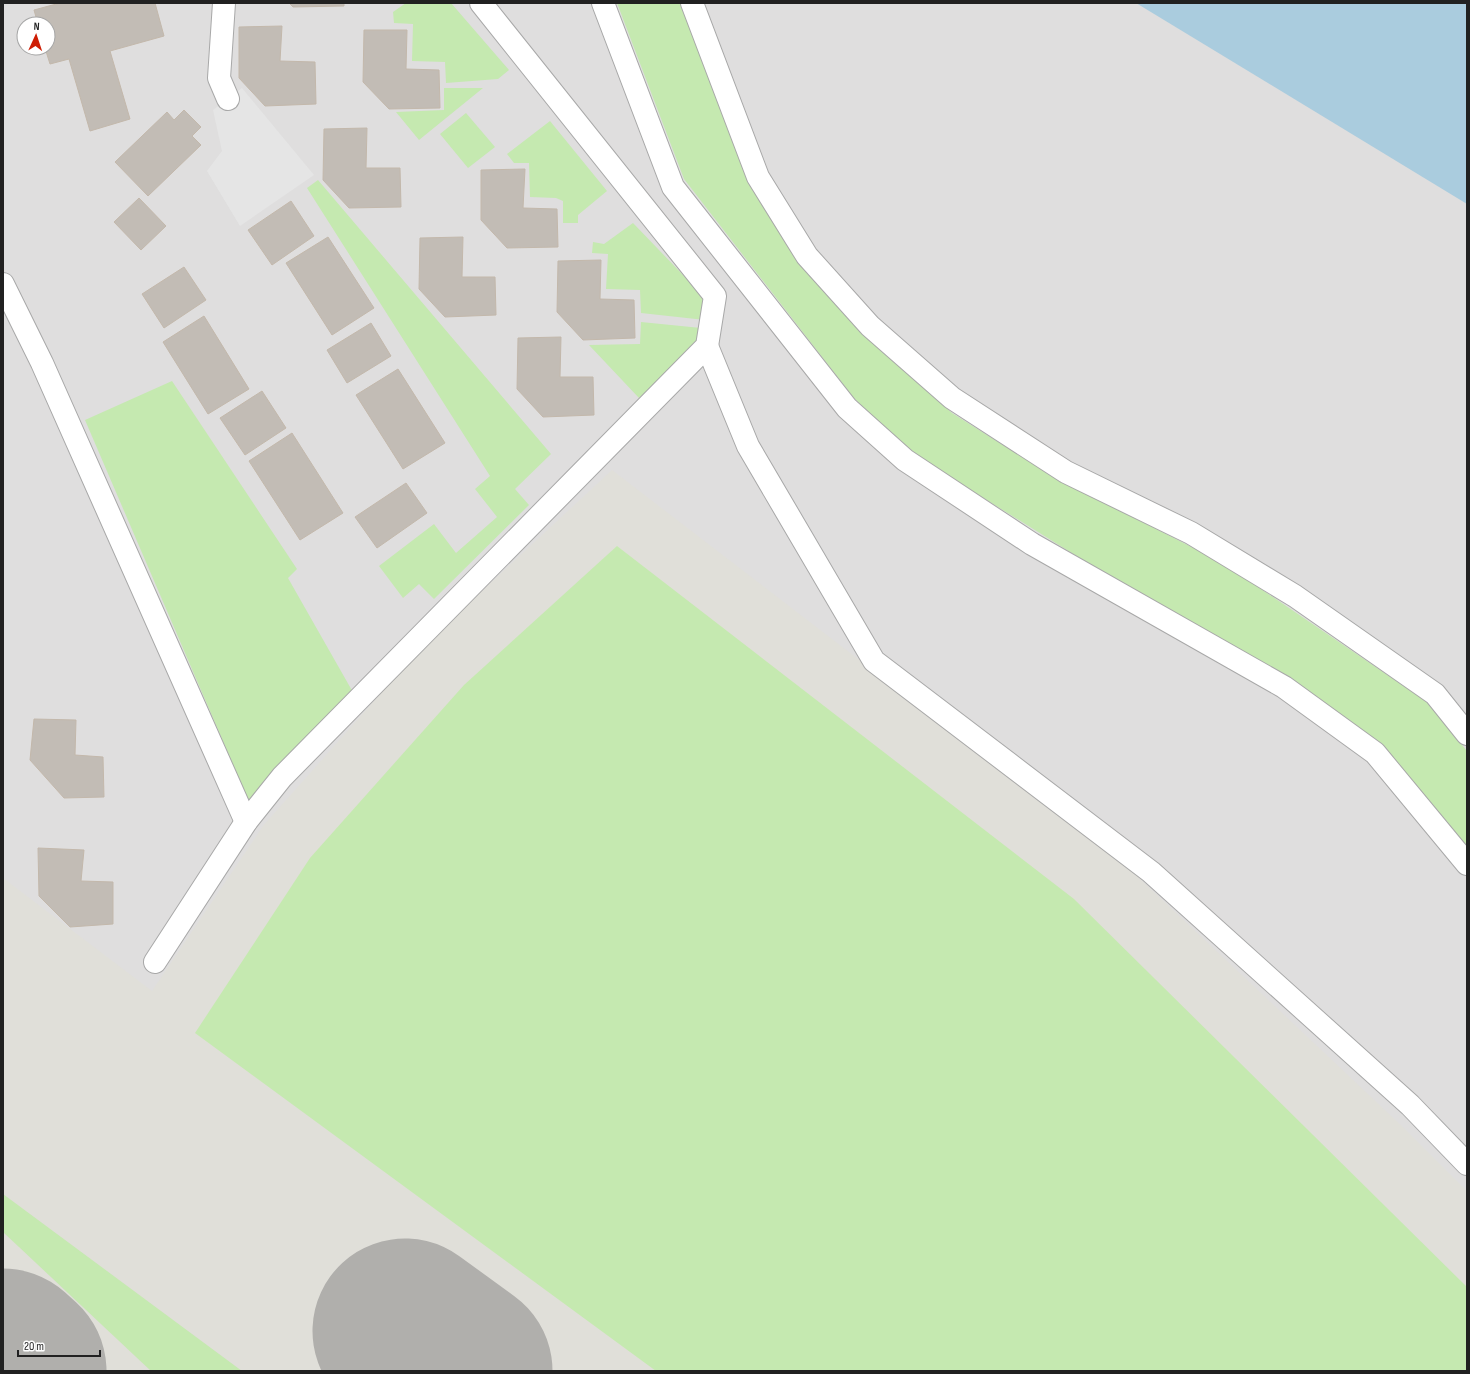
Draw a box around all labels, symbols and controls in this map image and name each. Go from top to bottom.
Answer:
north arrow [16,16,56,56]
text: N [33,20,40,33]
scale bar [18,1332,100,1358]
text: 20 m [24,1339,44,1354]

